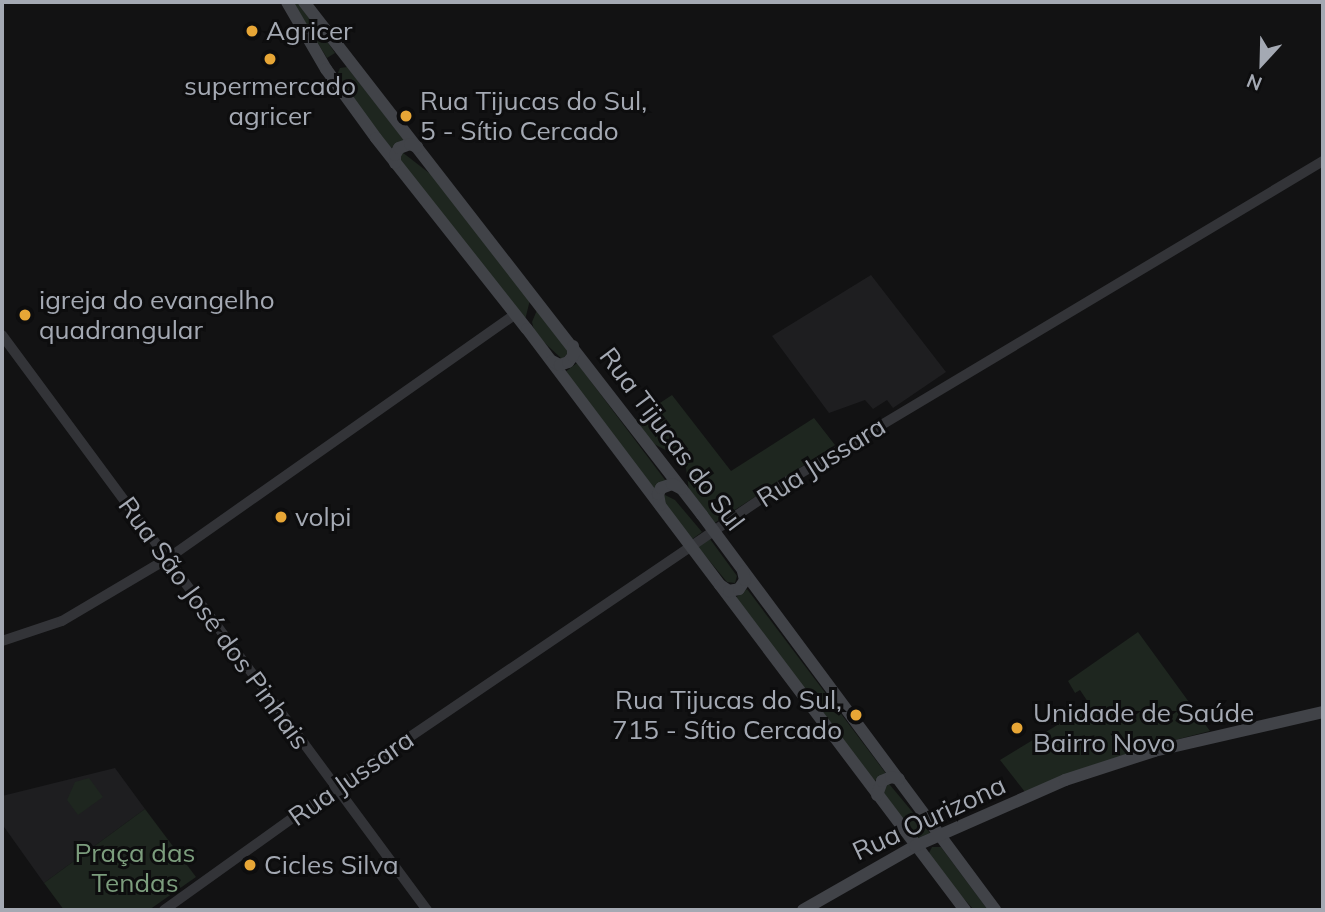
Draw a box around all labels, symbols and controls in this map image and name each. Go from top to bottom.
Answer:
place label: Agricer [266,15,352,47]
marker: Agricer [244,23,260,39]
north arrow [1227,28,1297,98]
marker: supermercado agricer [262,51,278,67]
text: N [1243,69,1265,96]
place label: supermercado agricer [184,70,356,132]
place label: Rua Tijucas do Sul, 5 - Sítio Cercado [420,85,647,146]
marker: Rua Tijucas do Sul, 5 - Sítio Cercado [398,108,414,124]
place label: igreja do evangelho quadrangular [39,284,275,346]
marker: igreja do evangelho quadrangular [17,307,33,323]
street label: Rua Tijucas do Sul [593,341,751,537]
street label: Rua Jussara [751,410,891,514]
street label: Rua São José dos Pinhais [112,491,316,755]
place label: volpi [295,501,351,533]
marker: volpi [273,509,289,525]
place label: Rua Tijucas do Sul, 715 - Sítio Cercado [612,684,842,746]
place label: Unidade de Saúde Bairro Novo [1033,697,1254,758]
marker: Rua Tijucas do Sul, 715 - Sítio Cercado [848,707,864,723]
marker: Unidade de Saúde Bairro Novo [1007,718,1027,738]
street label: Rua Jussara [283,724,419,832]
street label: Rua Ourizona [848,769,1010,867]
park label: Praça das Tendas [75,837,195,898]
place label: Cicles Silva [264,849,399,881]
marker: Cicles Silva [242,857,258,873]

